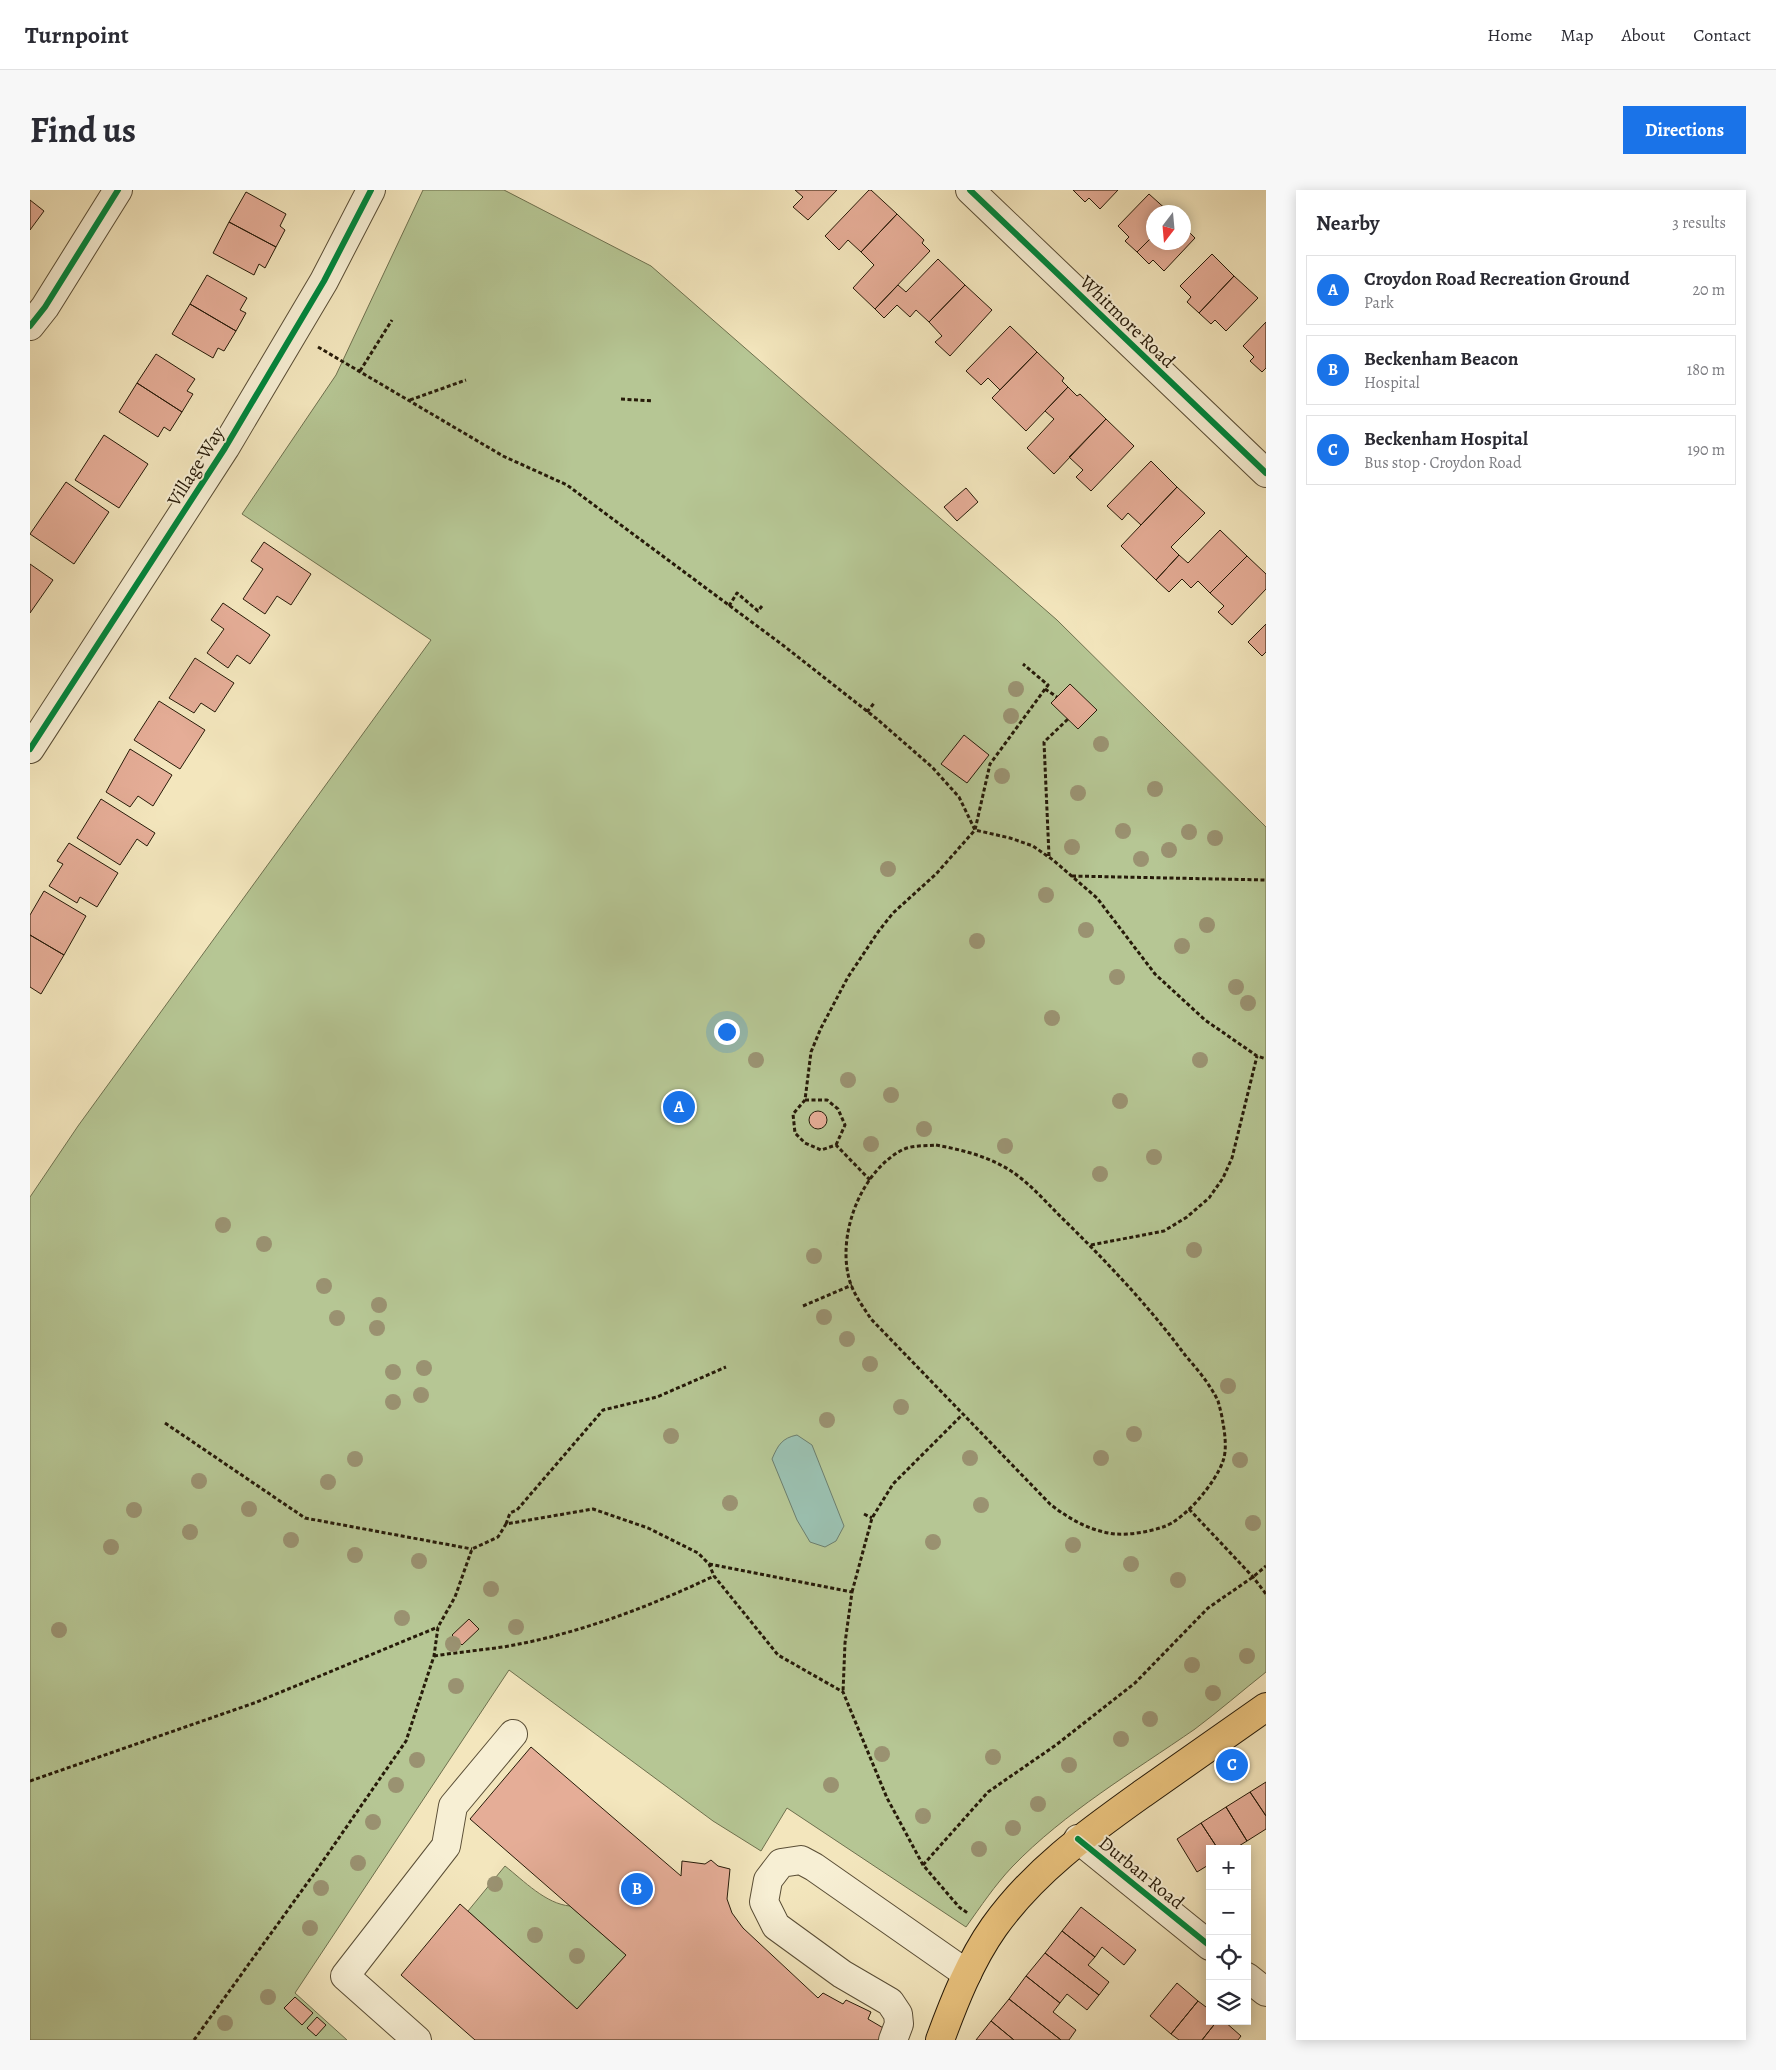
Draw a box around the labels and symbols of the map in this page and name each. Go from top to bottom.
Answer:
north arrow [1146,205,1191,250]
street label: Whitmore Road [1073,269,1181,375]
street label: Village Way [161,421,231,512]
your location [714,1019,740,1045]
pin: A [663,1088,695,1126]
pin: C [1216,1746,1248,1784]
street label: Durban Road [1093,1830,1190,1916]
pin: B [621,1870,653,1908]

